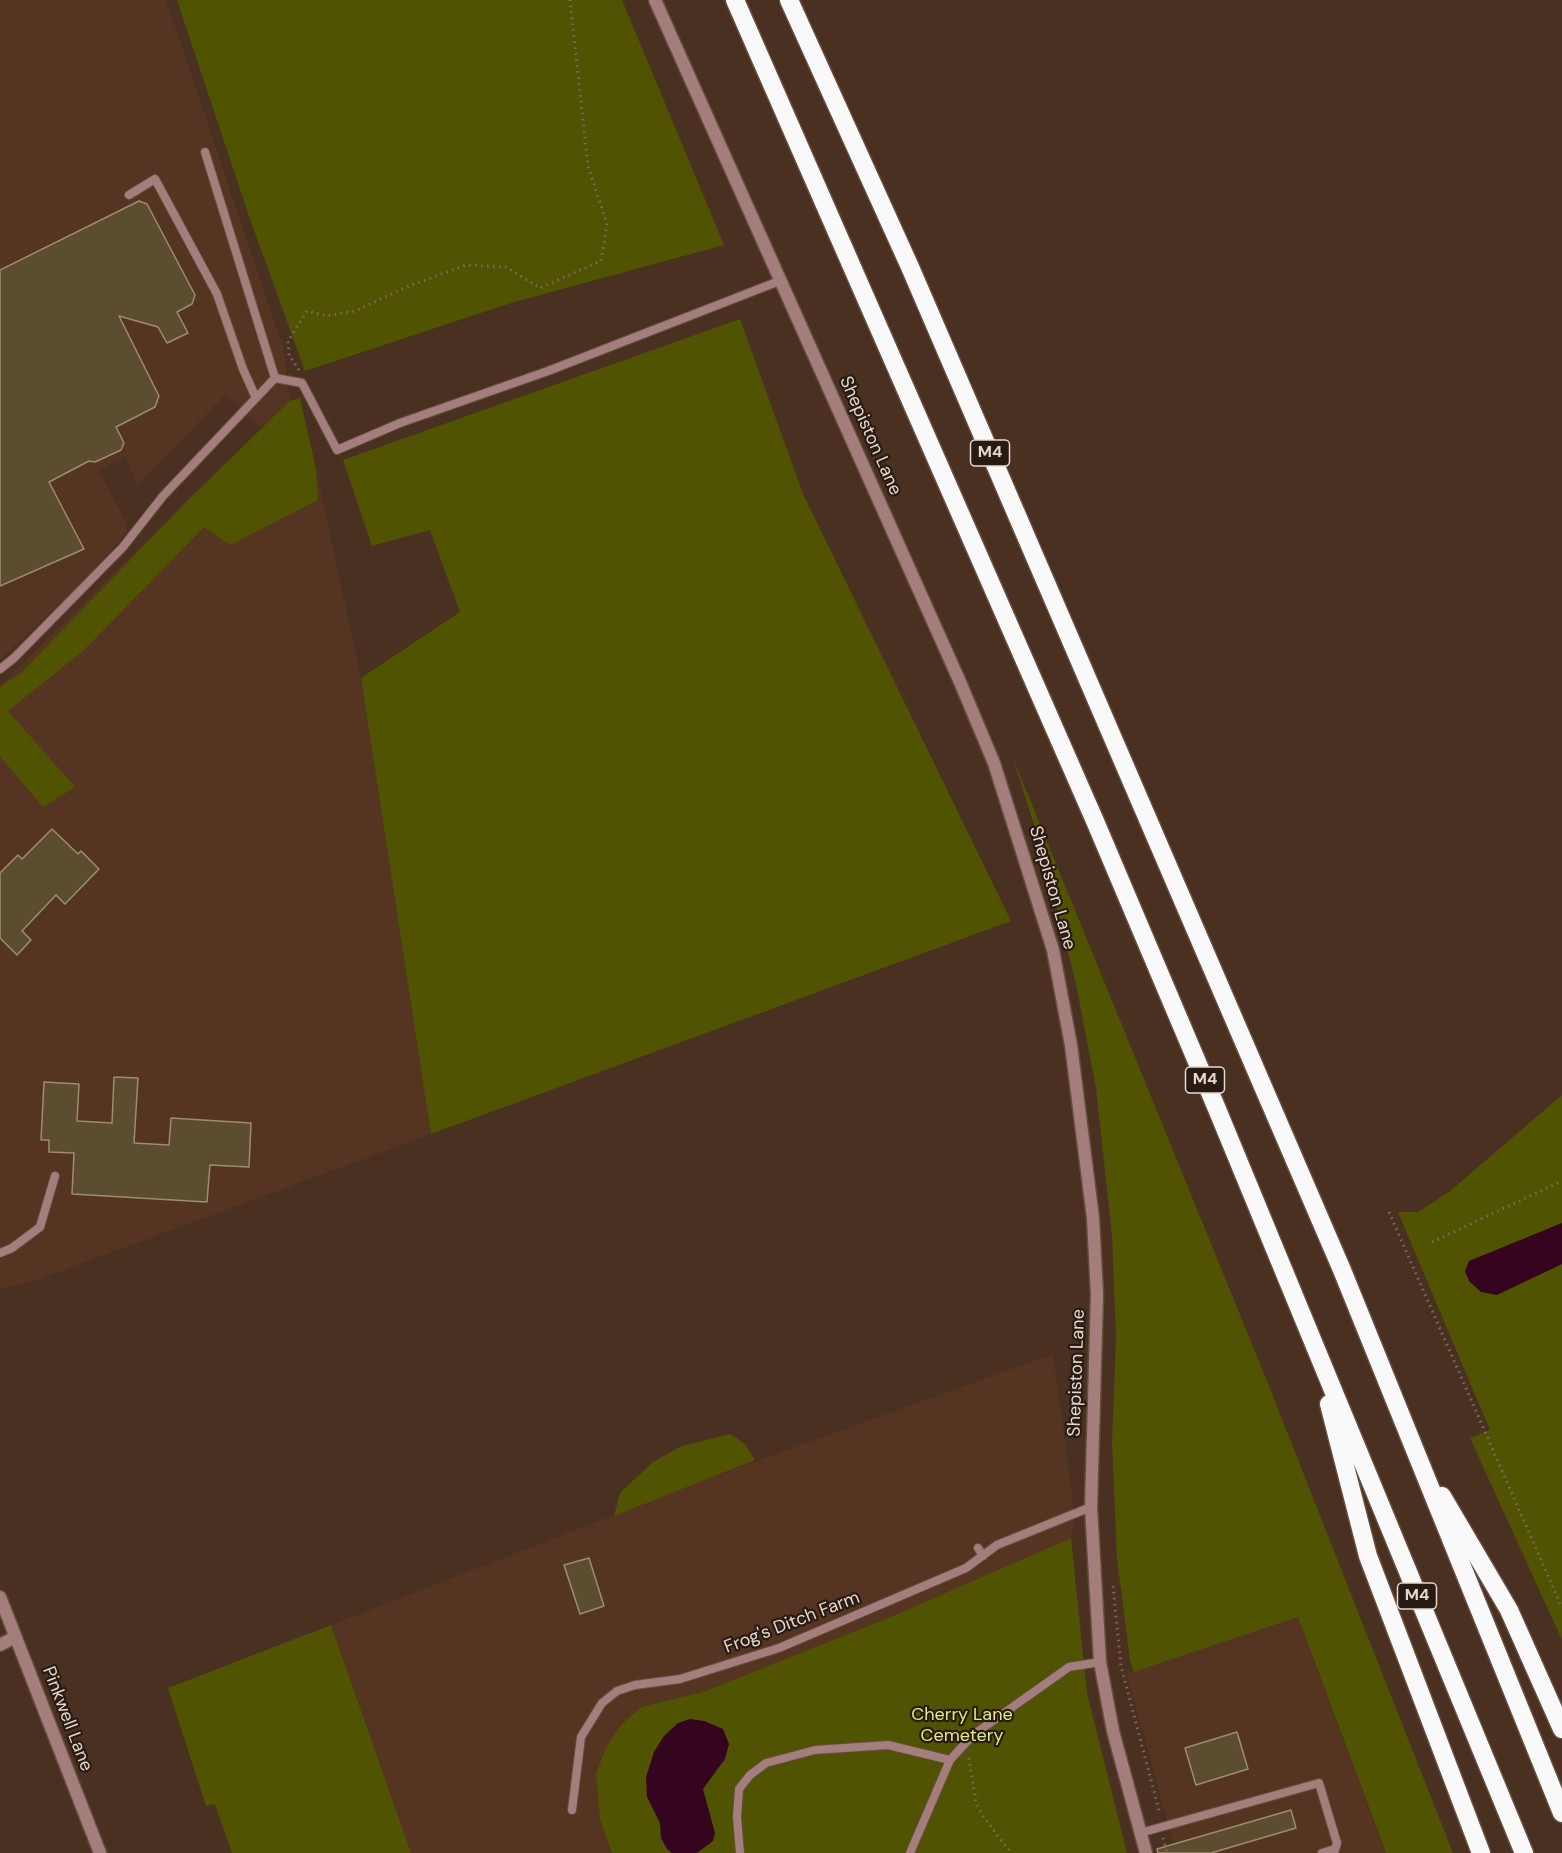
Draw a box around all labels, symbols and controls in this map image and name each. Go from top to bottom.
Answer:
street label: Shepiston Lane [834,373,906,499]
road number: M4 [970,440,1010,466]
street label: Shepiston Lane [1024,824,1080,952]
road number: M4 [1186,1067,1224,1093]
street label: Shepiston Lane [1064,1309,1090,1437]
road number: M4 [1398,1583,1436,1609]
street label: Frog's Ditch Farm [721,1587,863,1659]
street label: Pinkwell Lane [37,1664,97,1774]
park label: Cherry Lane Cemetery [911,1704,1013,1746]

